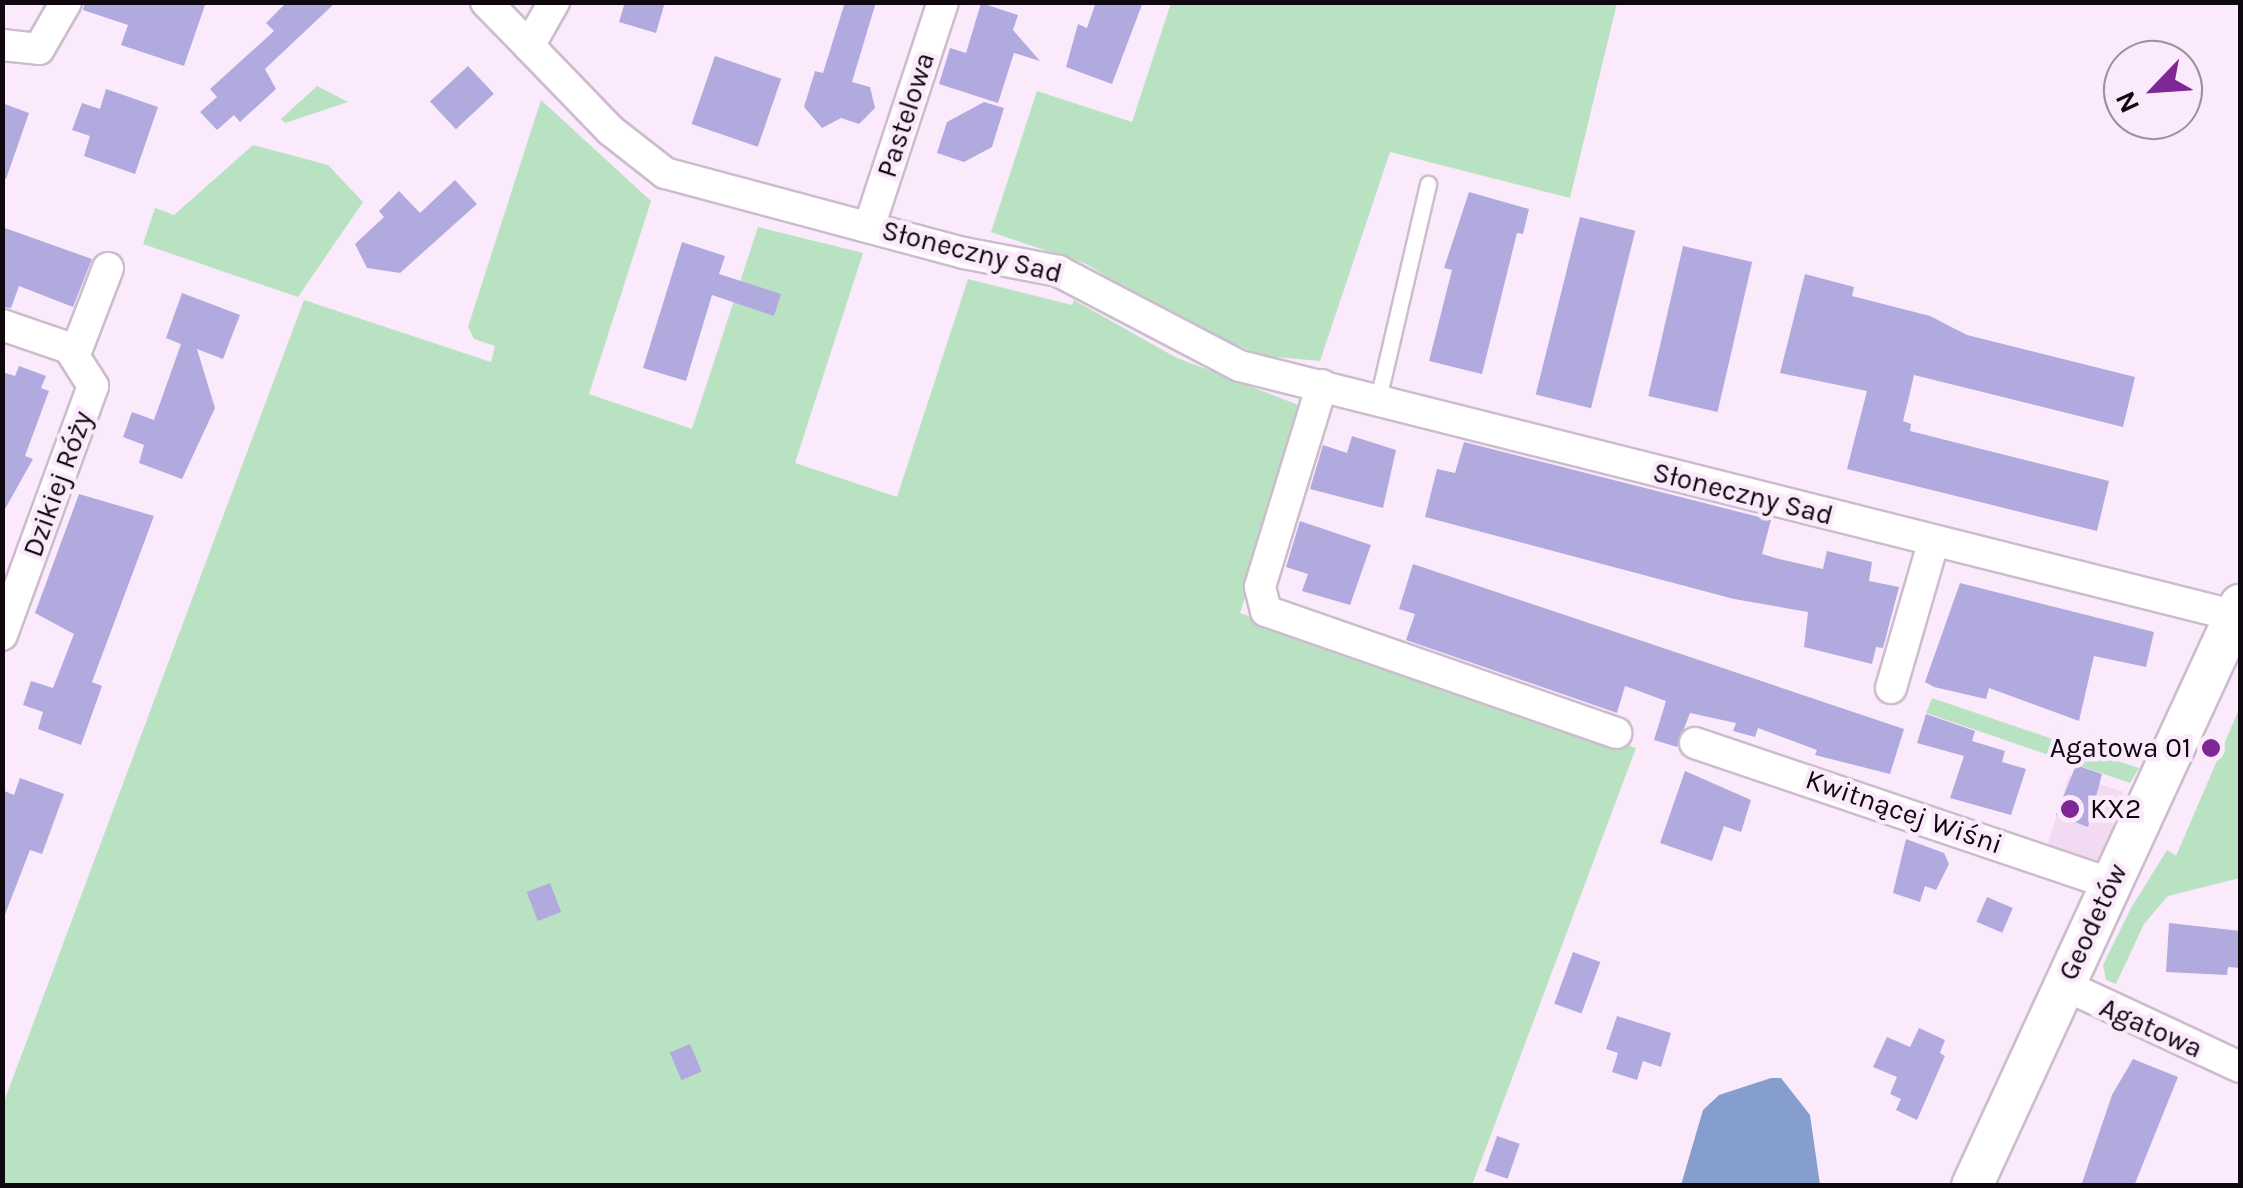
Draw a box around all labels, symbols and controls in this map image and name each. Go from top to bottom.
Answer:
north arrow [2103,40,2203,140]
street label: Pastelowa [870,48,942,182]
text: N [2108,86,2146,118]
street label: Słoneczny Sad [878,213,1066,291]
street label: Dzikiej Róży [16,406,100,562]
street label: Słoneczny Sad [1649,455,1837,533]
place label: Agatowa 01 [2050,731,2191,765]
marker: Agatowa 01 [2200,737,2222,759]
street label: Kwitnącej Wiśni [1801,763,2007,861]
place label: KX2 [2090,792,2141,826]
marker: KX2 [2059,798,2081,820]
street label: Geodetów [2051,858,2135,986]
street label: Agatowa [2094,991,2208,1065]

